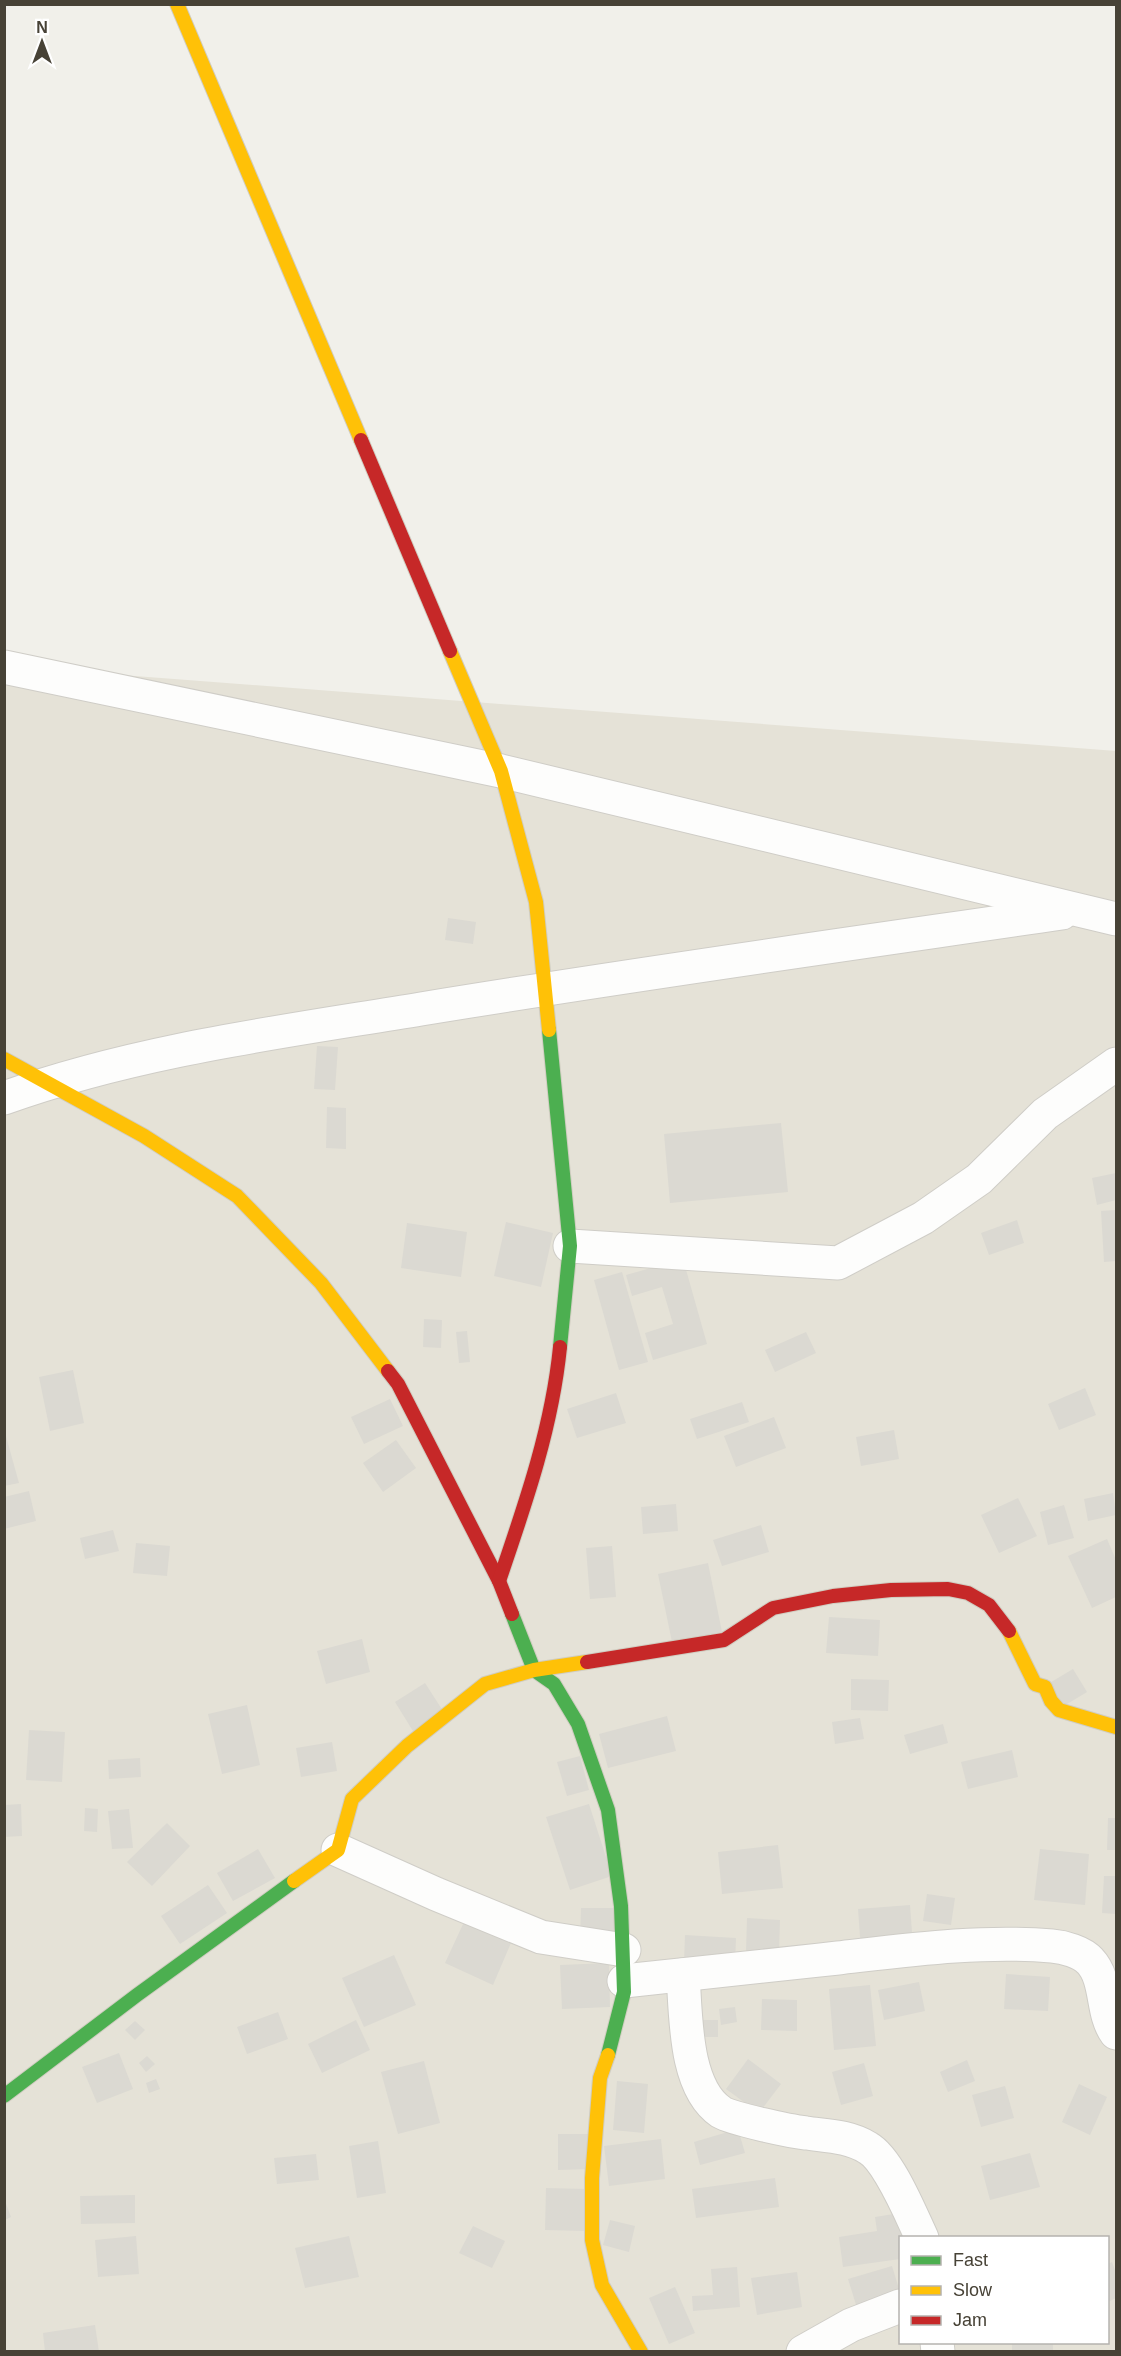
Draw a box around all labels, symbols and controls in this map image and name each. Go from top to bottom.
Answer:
north arrow [12,12,72,72]
text: N [36,19,48,36]
legend [899,2236,1109,2344]
text: Fast [953,2250,988,2270]
text: Slow [953,2280,993,2300]
text: Jam [953,2310,987,2330]

